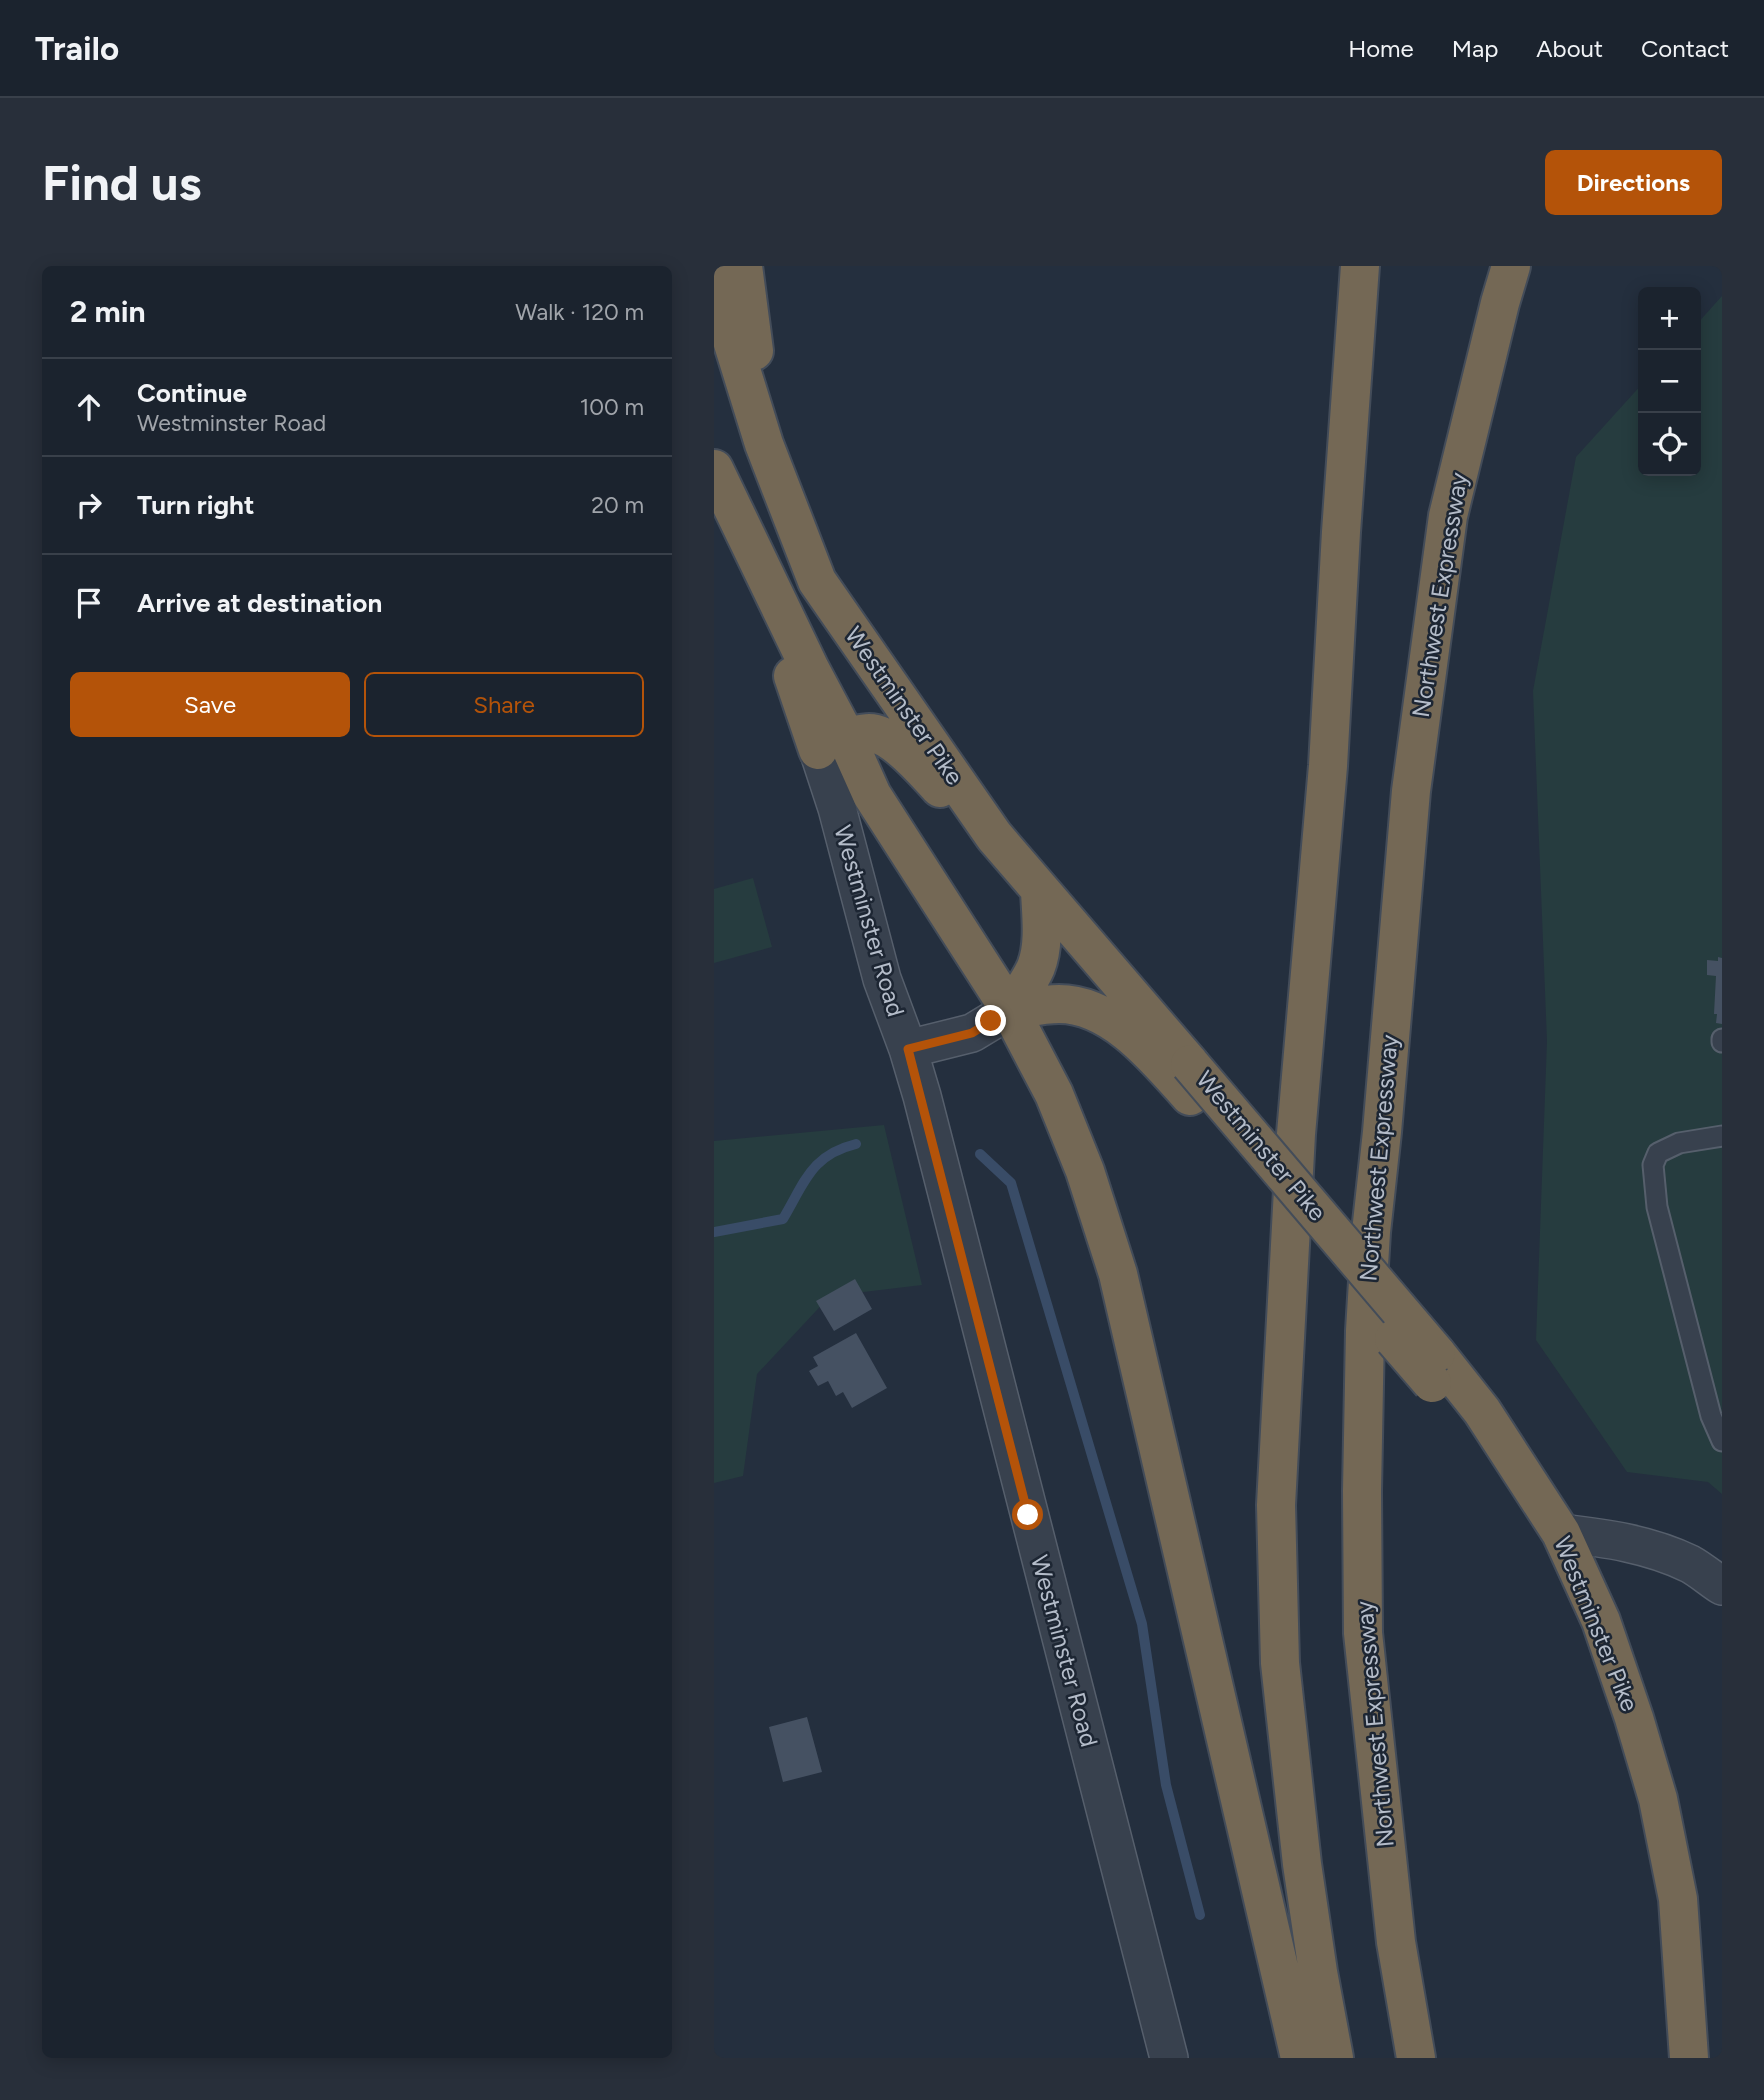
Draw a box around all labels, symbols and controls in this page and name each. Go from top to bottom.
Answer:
text: Trailo [35,29,119,68]
text: Home [1348,34,1414,63]
text: Map [1452,34,1498,63]
text: About [1536,34,1603,63]
text: Contact [1641,34,1729,63]
button: Directions [1545,150,1722,215]
text: Find us [42,153,201,212]
map controls [1638,287,1701,476]
button: + [1638,287,1701,350]
text: 2 min [70,293,146,330]
text: Walk · 120 m [515,298,644,326]
button: − [1638,350,1701,413]
text: Continue [137,377,247,409]
icon: ahead [70,388,108,426]
text: 100 m [580,393,644,421]
text: Westminster Road [137,409,326,437]
button: locate [1638,413,1701,476]
street label: Northwest Expressway [1406,470,1473,719]
icon: right [70,486,108,524]
text: Turn right [137,489,254,521]
text: 20 m [591,491,644,519]
icon: arrive [70,584,108,622]
text: Arrive at destination [137,587,382,619]
street label: Westminster Pike [839,621,970,790]
button: Save [70,672,350,737]
button: Share [364,672,644,737]
street label: Westminster Road [828,822,911,1020]
route end [975,1005,1006,1036]
street label: Northwest Expressway [1353,1033,1404,1282]
street label: Westminster Pike [1190,1065,1332,1226]
route start [1012,1499,1043,1530]
street label: Westminster Pike [1548,1532,1645,1716]
street label: Westminster Road [1025,1552,1104,1750]
street label: Northwest Expressway [1349,1599,1400,1848]

